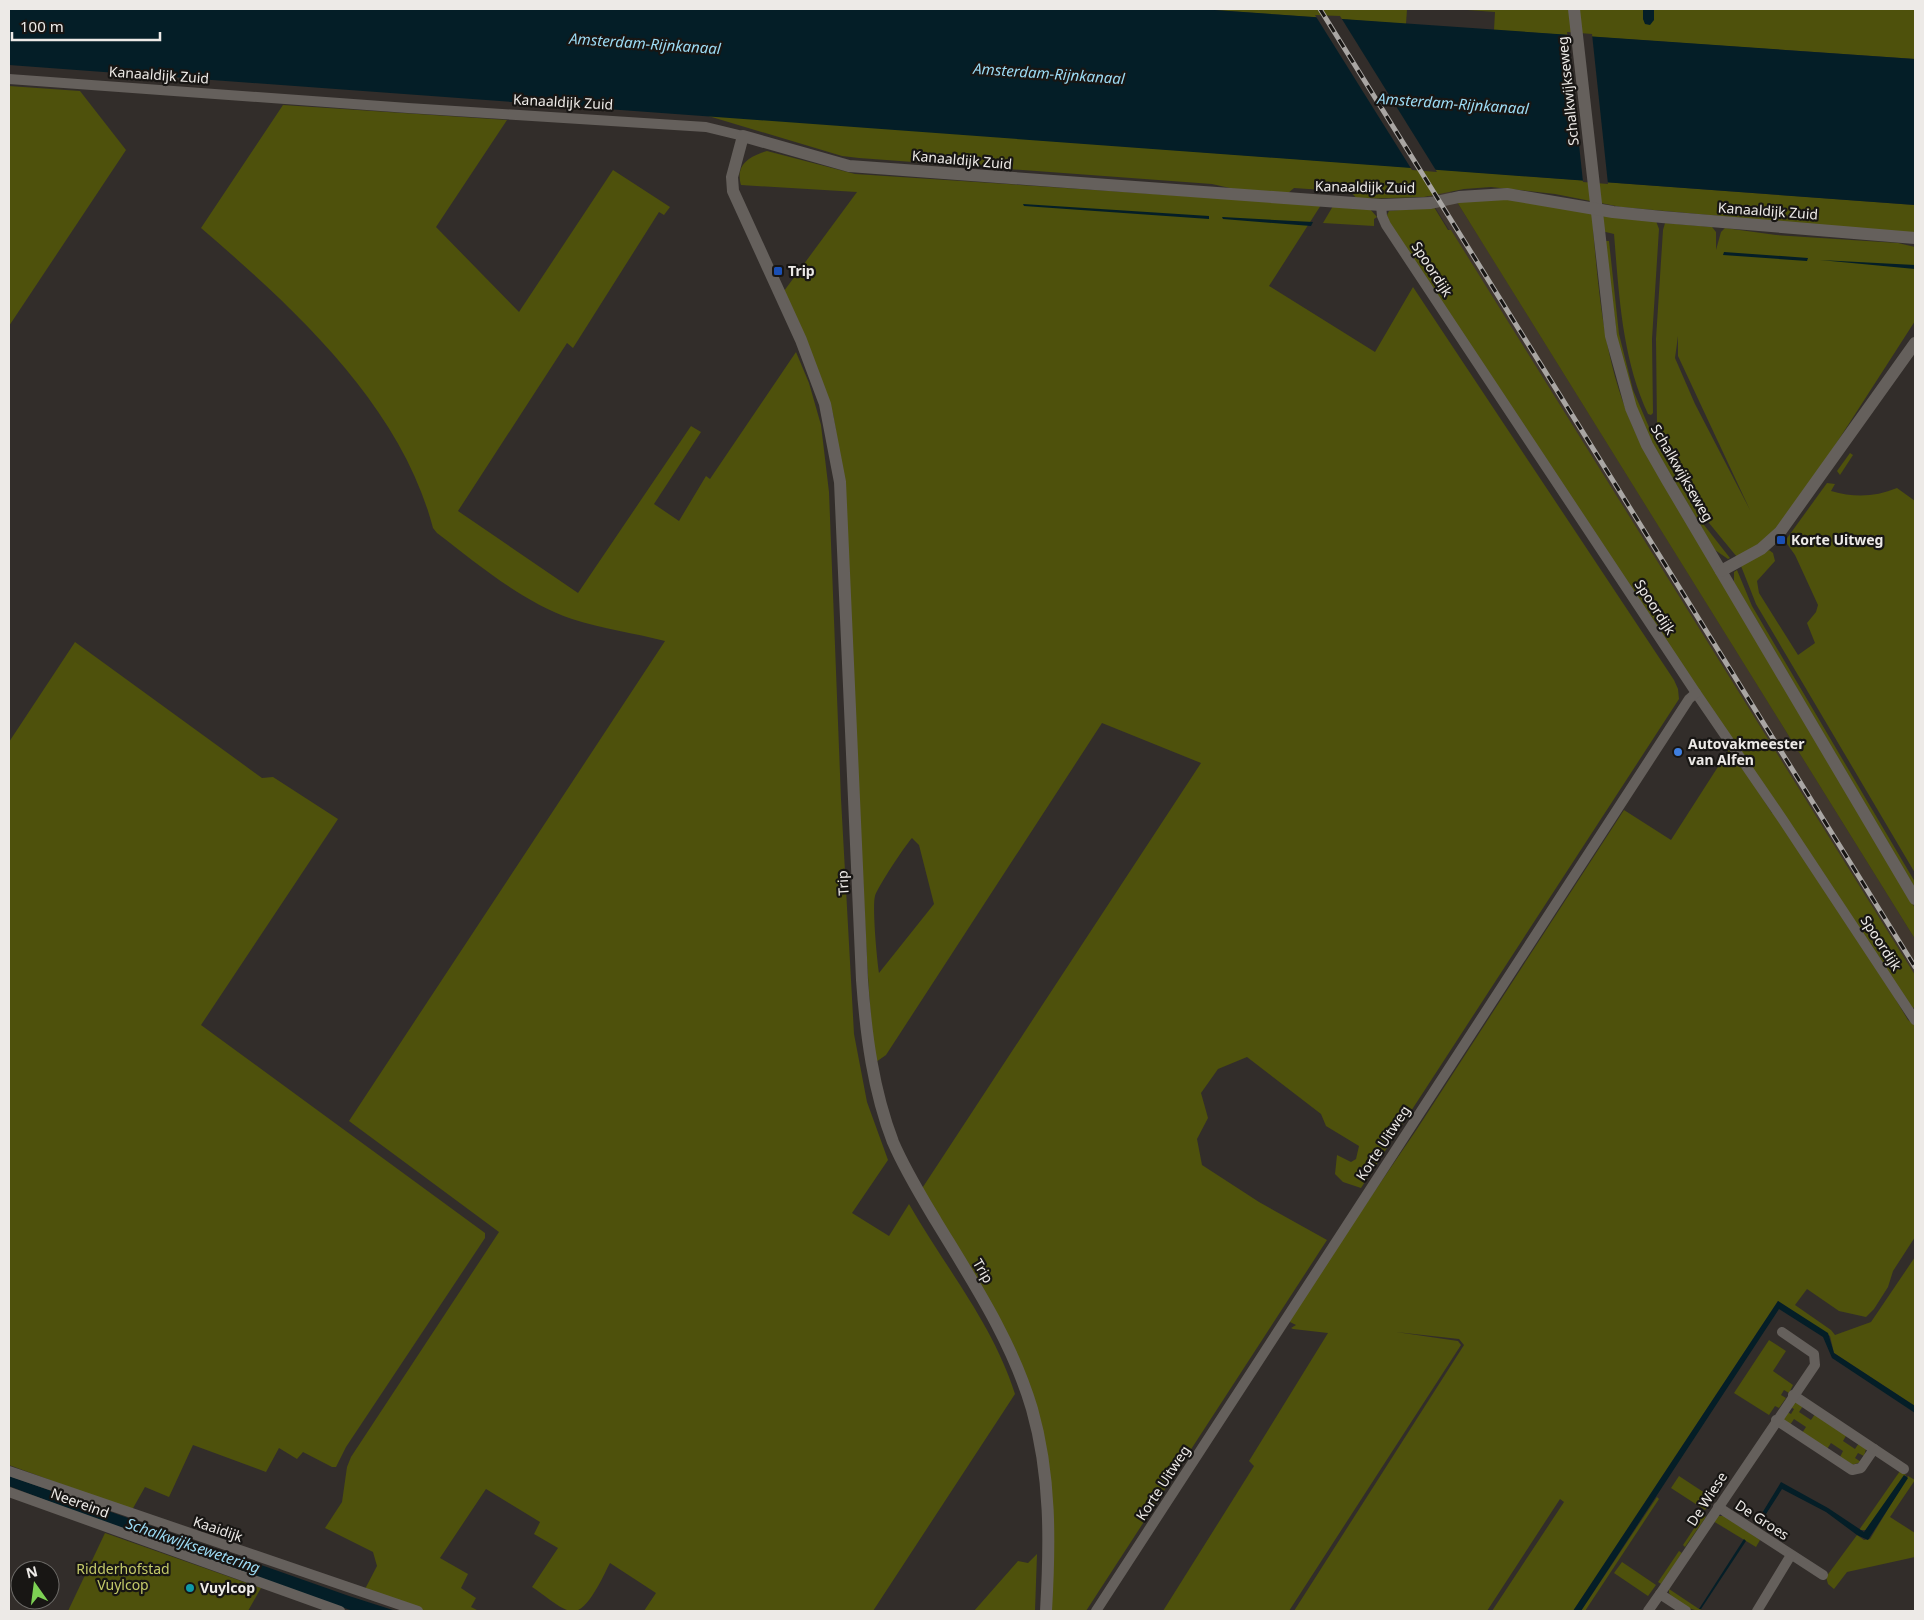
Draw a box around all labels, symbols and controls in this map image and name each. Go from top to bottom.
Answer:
scale bar [12,10,160,42]
text: 100 m [20,16,64,36]
water label: Amsterdam-Rijnkanaal [568,28,723,58]
street label: Schalkwijkseweg [1552,36,1583,147]
water label: Amsterdam-Rijnkanaal [972,58,1127,88]
street label: Kanaaldijk Zuid [108,62,210,87]
water label: Amsterdam-Rijnkanaal [1376,88,1531,118]
street label: Kanaaldijk Zuid [512,89,614,114]
street label: Kanaaldijk Zuid [911,146,1013,173]
street label: Kanaaldijk Zuid [1315,176,1415,197]
street label: Kanaaldijk Zuid [1717,198,1819,223]
street label: Spoordijk [1408,238,1458,300]
place label: Trip [788,261,815,280]
marker: Trip [772,265,784,277]
street label: Schalkwijkseweg [1647,421,1718,525]
place label: Korte Uitweg [1791,530,1883,549]
marker: Korte Uitweg [1775,534,1787,546]
street label: Spoordijk [1631,576,1681,638]
place label: Autovakmeester van Alfen [1688,734,1805,769]
marker: Autovakmeester van Alfen [1672,746,1684,758]
street label: Trip [832,870,853,896]
street label: Spoordijk [1857,912,1907,974]
street label: Korte Uitweg [1351,1102,1414,1184]
street label: Trip [969,1255,998,1286]
street label: Korte Uitweg [1131,1442,1194,1524]
street label: De Wiese [1682,1468,1731,1529]
street label: Neereind [48,1483,112,1522]
street label: De Groes [1732,1495,1793,1544]
street label: Kaaidijk [191,1511,246,1546]
water label: Schalkwijksewetering [124,1513,263,1577]
park label: Ridderhofstad Vuylcop [76,1559,170,1594]
north arrow [10,1560,60,1610]
text: N [24,1561,40,1582]
place label: Vuylcop [200,1578,255,1597]
marker: Vuylcop [184,1582,196,1594]

